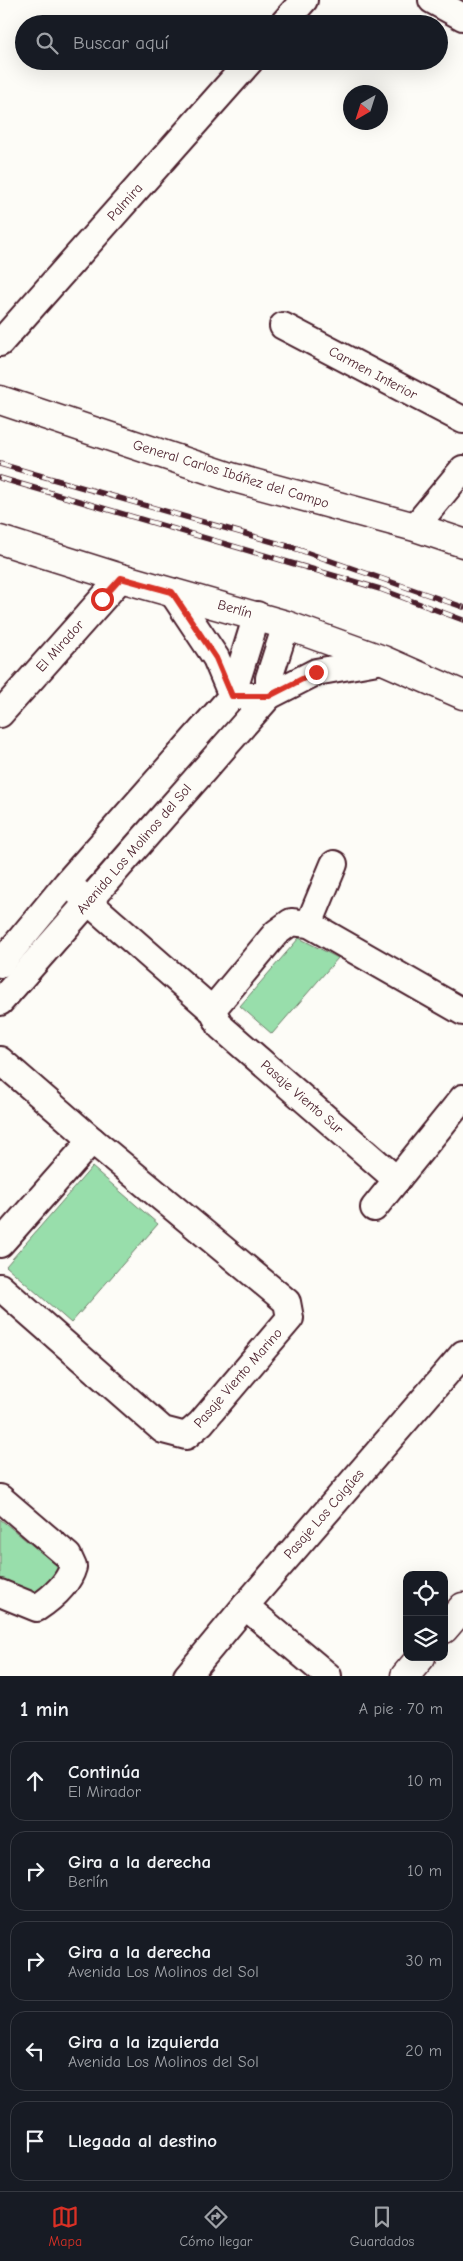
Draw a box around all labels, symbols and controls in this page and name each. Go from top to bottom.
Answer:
search box [15,15,448,70]
icon: search [33,29,61,57]
text: Buscar aquí [73,32,169,54]
north arrow [343,85,388,130]
street label: Palmira [104,180,146,224]
street label: Carmen Interior [326,343,421,404]
street label: General Carlos Ibáñez del Campo [131,436,331,512]
route start [91,588,114,611]
street label: Berlín [216,596,254,622]
street label: El Mirador [32,616,88,675]
route end [305,661,328,684]
street label: Avenida Los Molinos del Sol [73,780,195,918]
street label: Pasaje Viento Sur [257,1056,347,1138]
street label: Pasaje Viento Marino [190,1325,286,1431]
street label: Pasaje Los Coigûes [280,1465,368,1562]
map controls [403,1571,448,1661]
button: locate [403,1571,448,1616]
button: layers [403,1616,448,1661]
text: 1 min [20,1697,69,1721]
text: A pie · 70 m [359,1700,443,1718]
text: Continúa [68,1761,140,1783]
icon: ahead [21,1767,49,1795]
text: 10 m [407,1772,442,1790]
text: El Mirador [68,1783,141,1801]
text: Gira a la derecha [68,1851,211,1873]
icon: right [21,1857,49,1885]
text: 10 m [407,1862,442,1880]
text: Berlín [68,1873,108,1891]
text: Gira a la derecha [68,1941,211,1963]
icon: right [21,1947,49,1975]
text: 30 m [406,1952,442,1970]
text: Avenida Los Molinos del Sol [68,1963,259,1981]
text: Gira a la izquierda [68,2031,219,2053]
icon: left [21,2037,49,2065]
text: 20 m [405,2042,442,2060]
text: Avenida Los Molinos del Sol [68,2053,259,2071]
icon: arrive [21,2127,49,2155]
text: Llegada al destino [68,2130,217,2152]
tab: Mapa [49,2203,82,2250]
tab: Cómo llegar [179,2203,252,2250]
tab: Guardados [350,2203,414,2250]

